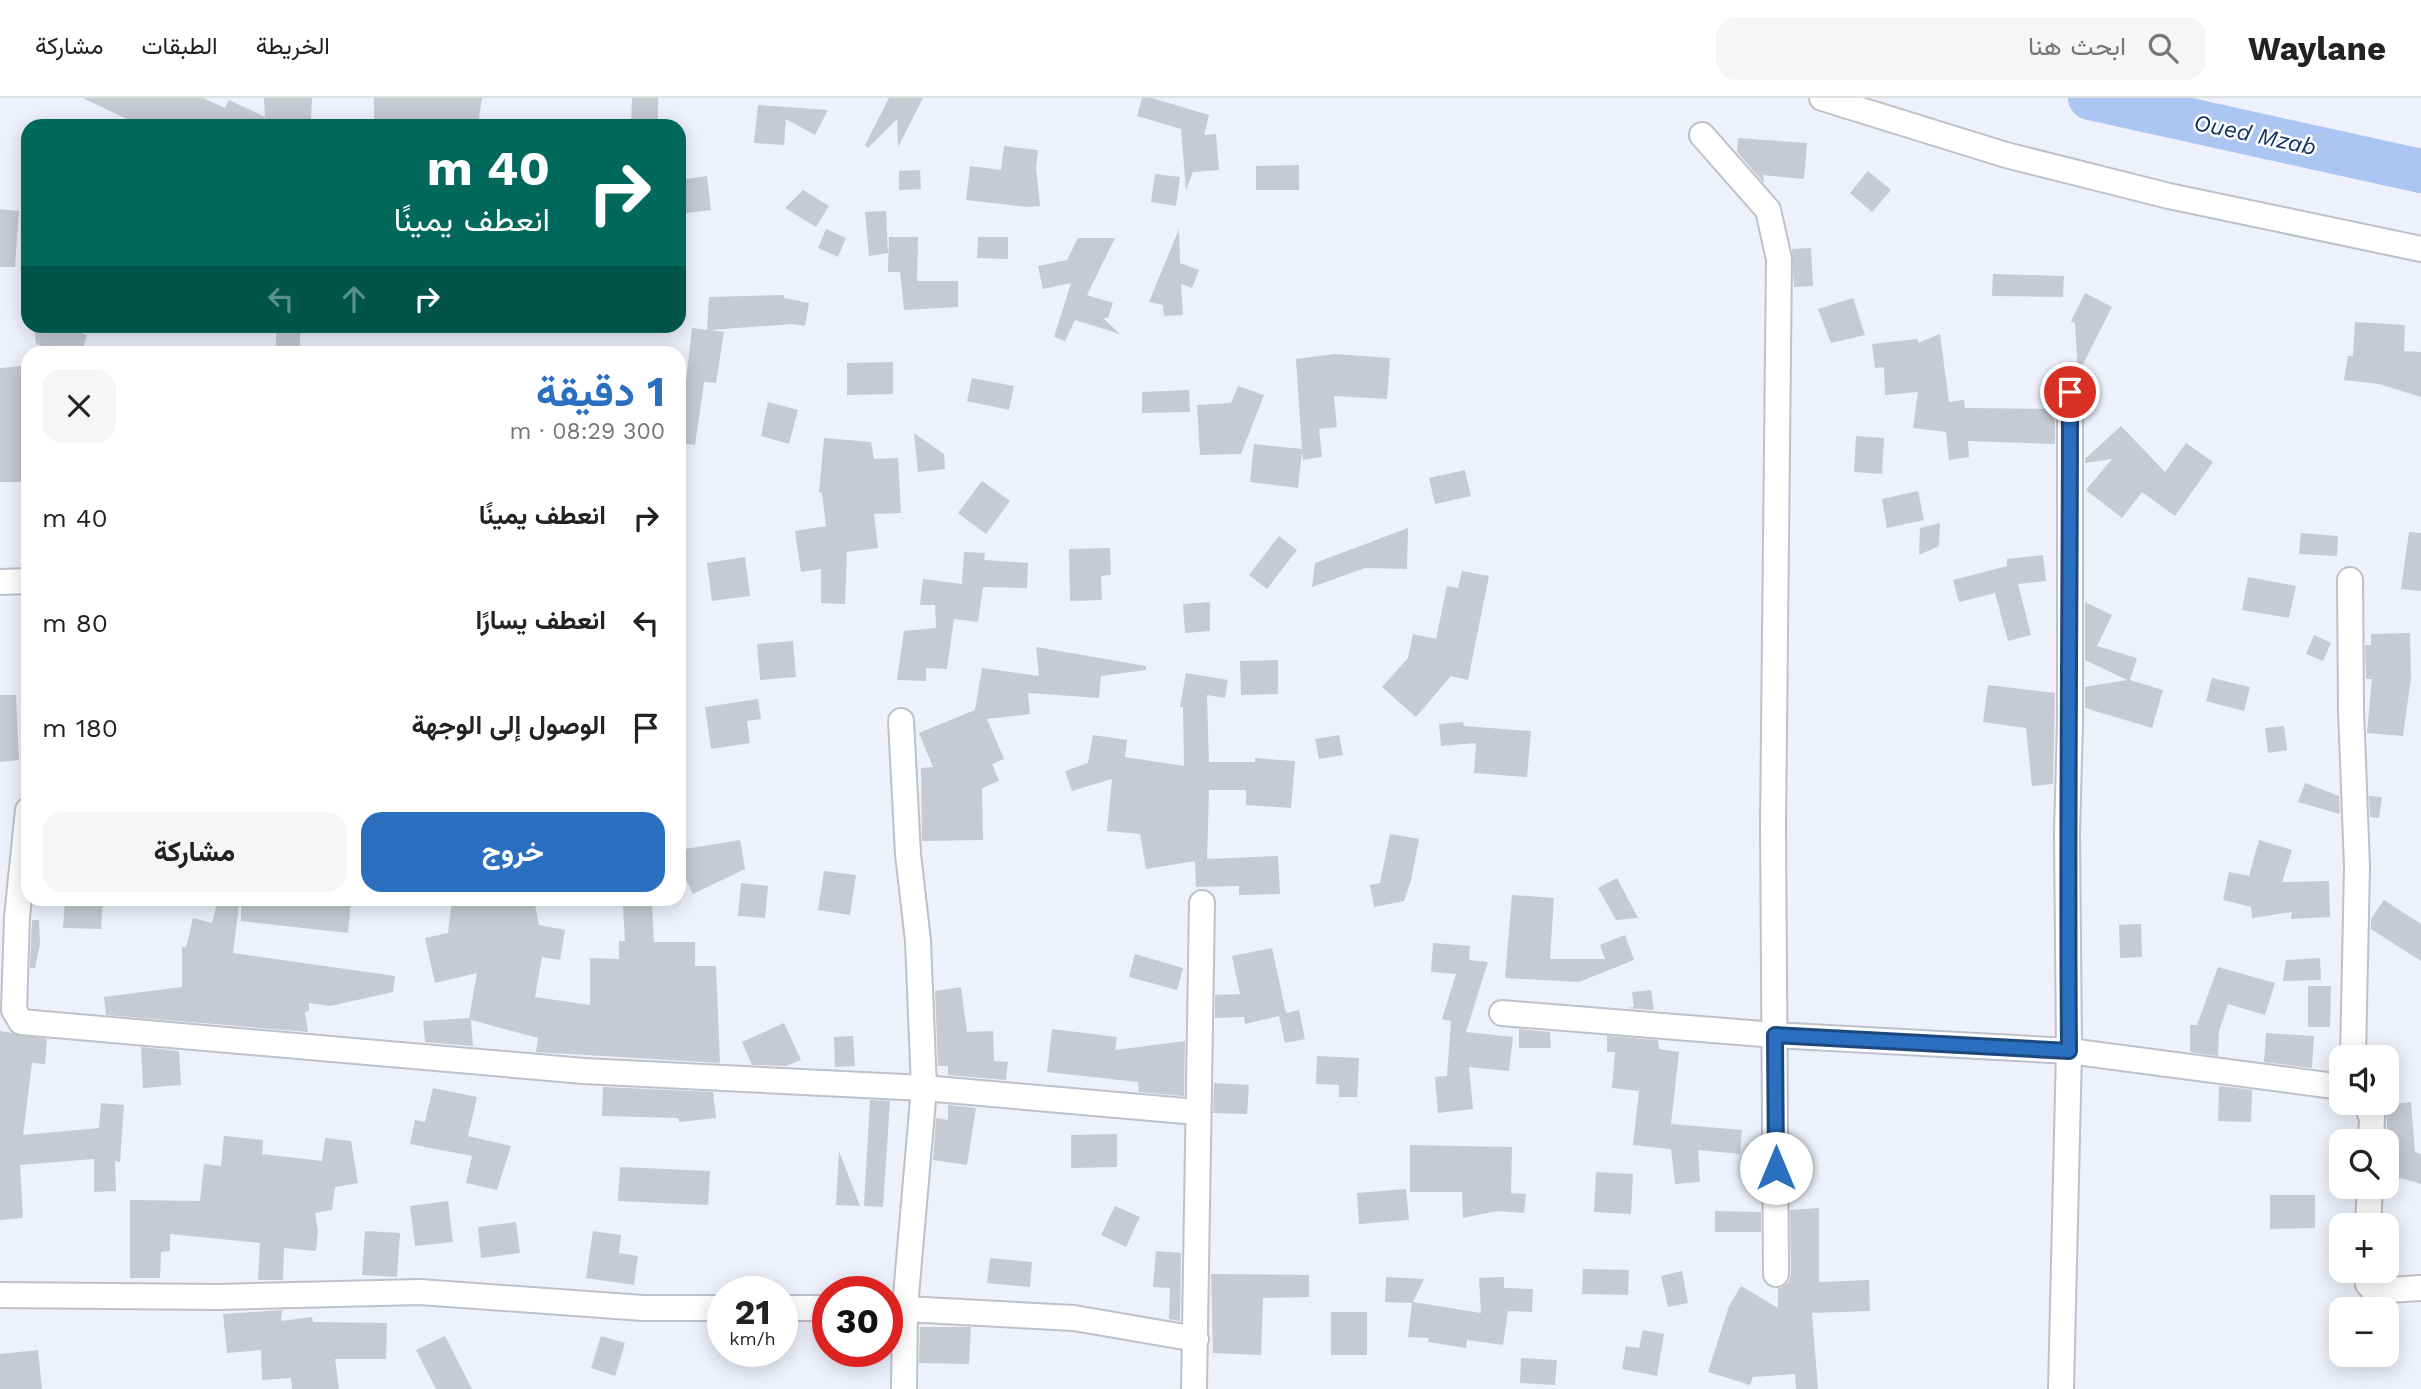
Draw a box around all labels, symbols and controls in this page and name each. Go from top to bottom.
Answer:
search box [1716,17,2206,80]
icon: search [2144,29,2182,67]
text: Waylane [2248,29,2386,68]
text: ابحث هنا [2028,31,2126,61]
text: مشاركة [35,32,103,60]
text: الطبقات [141,32,218,60]
text: الخريطة [256,32,330,60]
water label: Oued Mzab [2191,109,2319,161]
text: 40 m [427,139,550,197]
icon: right [574,147,665,238]
text: انعطف يمينًا [394,201,550,239]
icon: left [262,280,300,318]
icon: ahead [335,280,373,318]
icon: right [408,280,446,318]
pin [2040,362,2100,422]
text: 1 دقيقة [536,367,665,416]
button: close [42,369,116,443]
icon: arrive [2051,373,2089,411]
text: 300 m · 08:29 [509,418,665,445]
icon: right [627,499,665,537]
text: انعطف يمينًا [479,500,606,530]
text: 40 m [42,503,108,533]
icon: left [627,604,665,642]
text: انعطف يسارًا [476,605,606,635]
text: 80 m [42,608,108,638]
icon: arrive [627,709,665,747]
text: الوصول إلى الوجهة [411,710,606,740]
text: 180 m [42,713,118,743]
button: مشاركة [42,812,347,892]
button: خروج [361,812,665,892]
map controls [2329,1045,2399,1367]
button: sound [2329,1045,2399,1115]
button: search [2329,1129,2399,1199]
position arrow [1739,1131,1813,1205]
button: + [2329,1213,2399,1283]
speed limit sign: 30 [812,1276,903,1367]
text: 21 [735,1291,770,1333]
button: − [2329,1297,2399,1367]
text: km/h [729,1328,776,1349]

